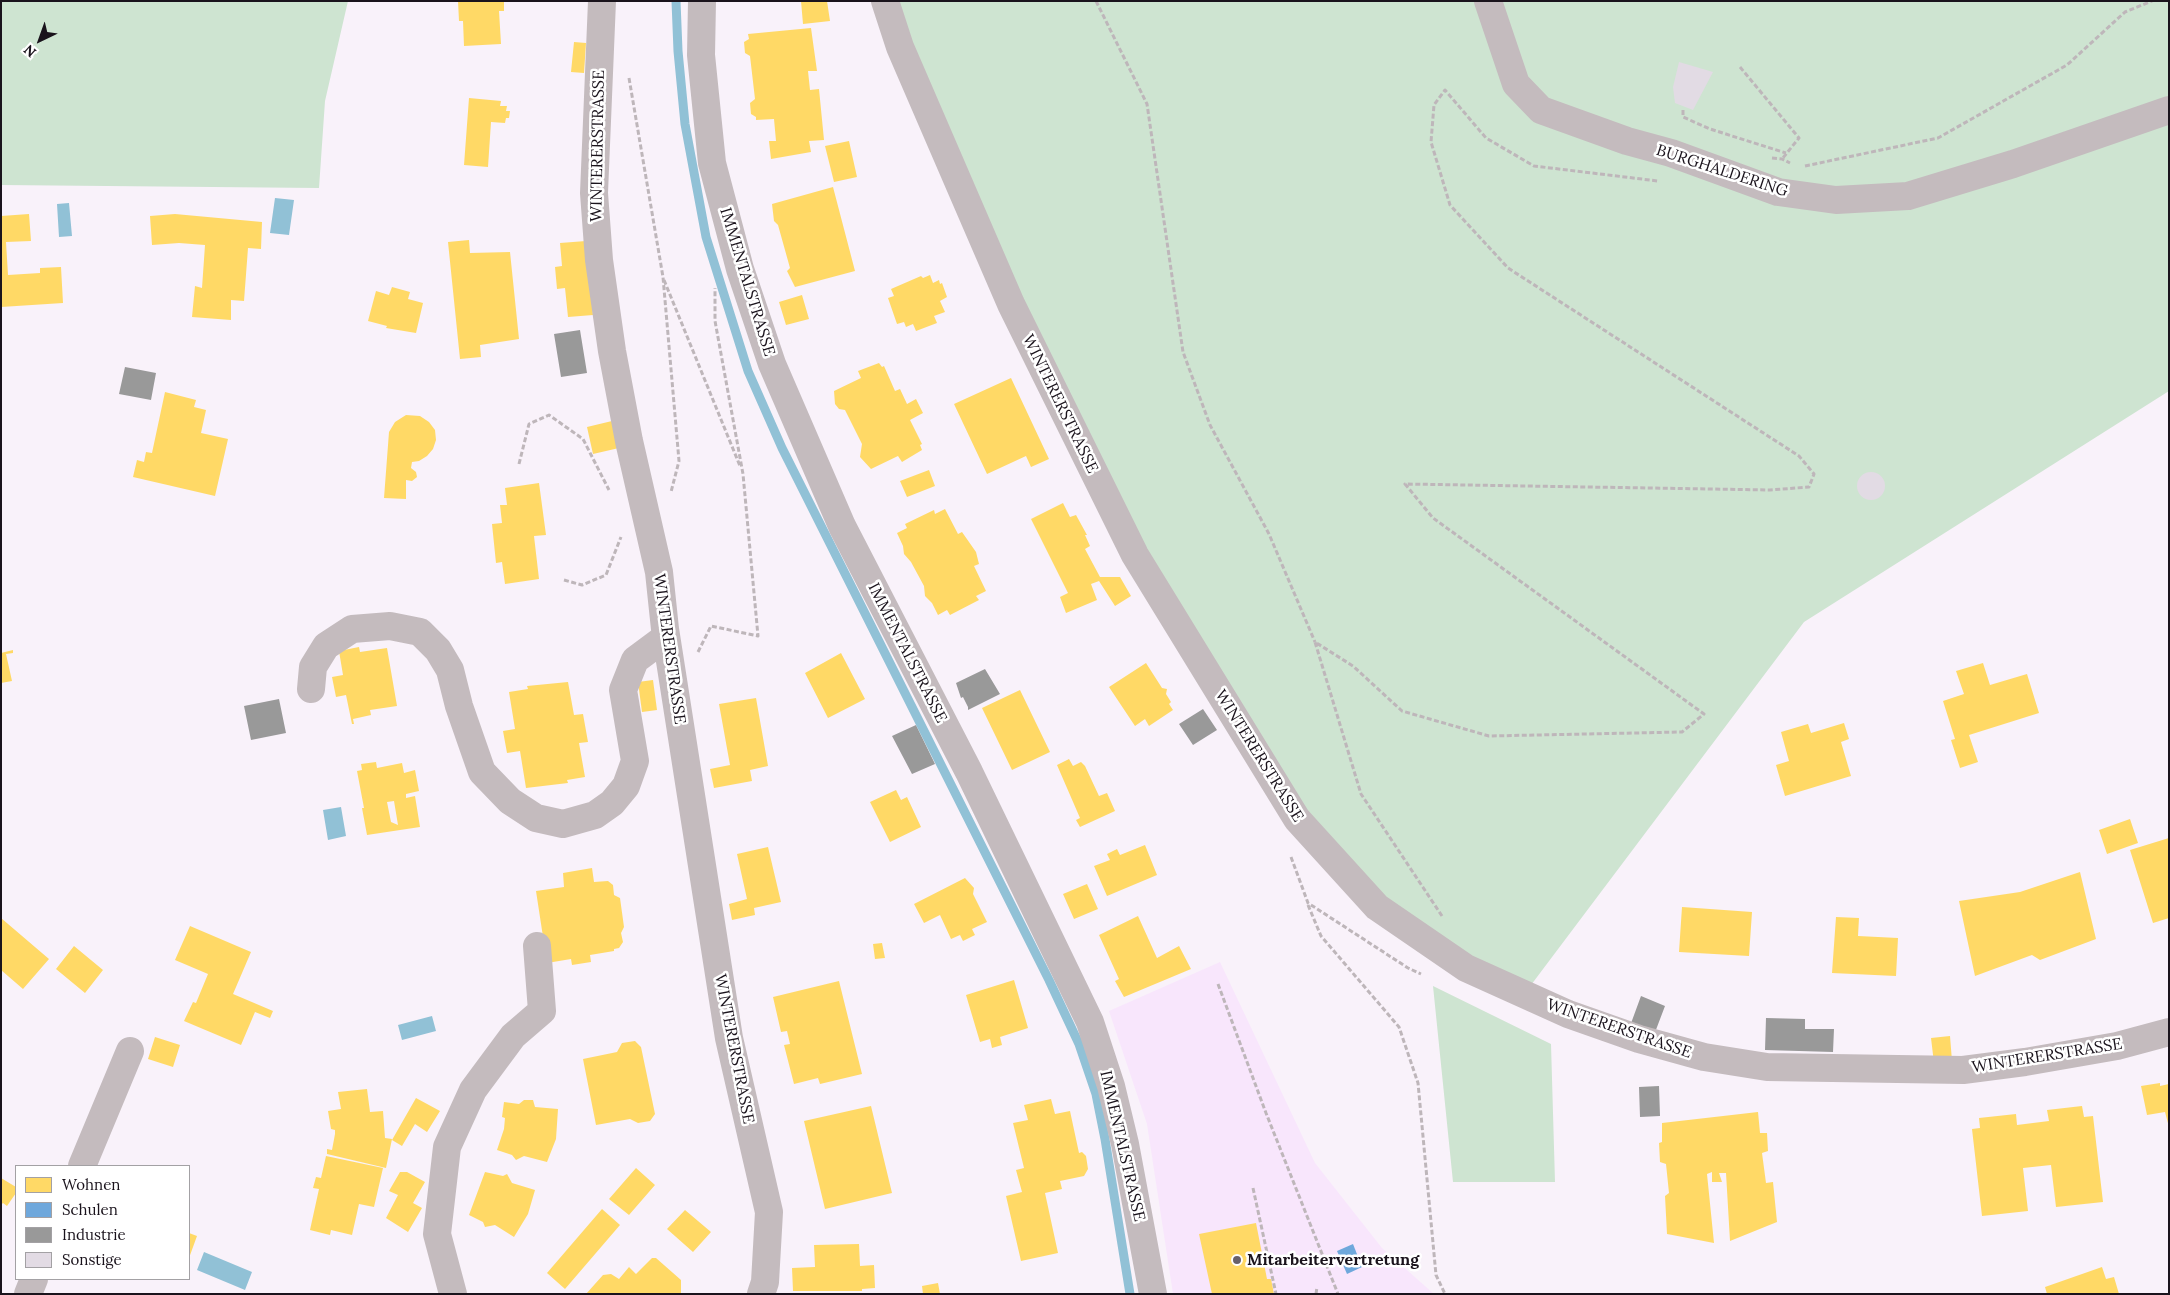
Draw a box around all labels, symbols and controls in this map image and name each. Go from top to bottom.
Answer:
north arrow [15,15,65,65]
text: N [20,41,40,61]
street label: WINTERERSTRASSE [587,70,609,222]
street label: BURGHALDERING [1654,141,1790,201]
street label: IMMENTALSTRASSE [715,205,779,359]
street label: WINTERERSTRASSE [1018,331,1102,477]
street label: WINTERERSTRASSE [649,572,689,726]
street label: IMMENTALSTRASSE [863,580,951,726]
street label: WINTERERSTRASSE [1211,686,1307,826]
street label: WINTERERSTRASSE [710,973,758,1125]
street label: WINTERERSTRASSE [1544,995,1694,1063]
street label: WINTERERSTRASSE [1970,1035,2124,1077]
street label: IMMENTALSTRASSE [1095,1069,1149,1223]
legend [15,1165,190,1280]
text: Wohnen [62,1175,120,1194]
text: Schulen [62,1200,118,1219]
text: Industrie [62,1225,126,1244]
text: Sonstige [62,1250,122,1269]
place label: Mitarbeitervertretung [1247,1250,1419,1270]
marker: Mitarbeitervertretung [1231,1254,1243,1266]

